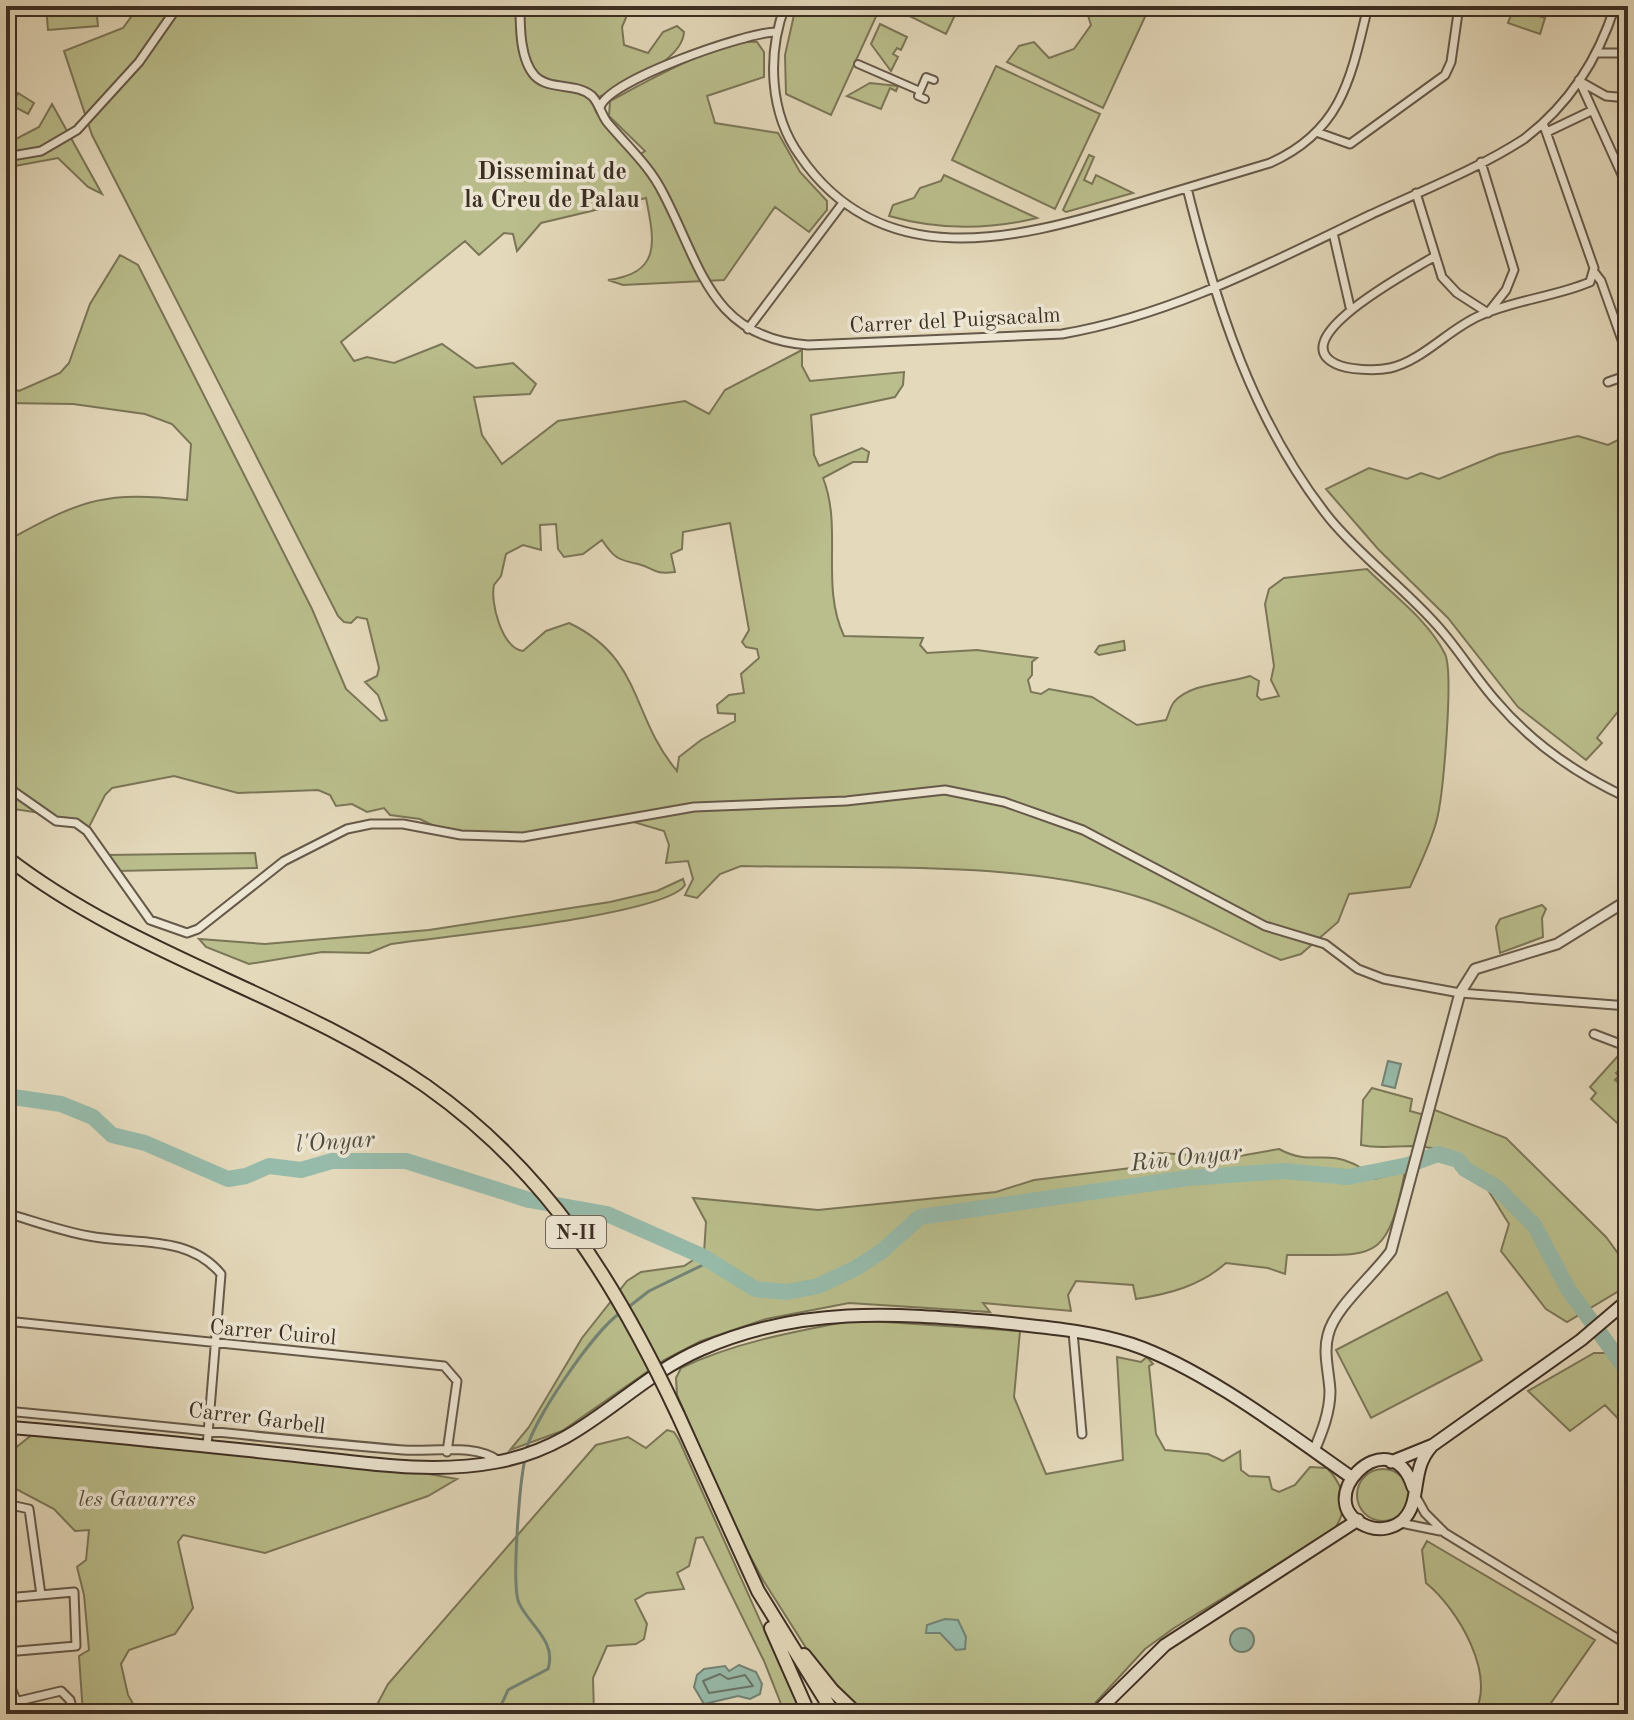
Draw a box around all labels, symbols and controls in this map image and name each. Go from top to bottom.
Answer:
district label: Disseminat de la Creu de Palau [464,161,640,213]
street label: Carrer del Puigsacalm [849,304,1061,338]
water label: l'Onyar [295,1128,376,1158]
water label: Riu Onyar [1128,1141,1244,1177]
road number: N-II [546,1216,606,1248]
street label: Carrer Cuirol [208,1316,337,1350]
street label: Carrer Garbell [187,1400,327,1438]
park label: les Gavarres [78,1489,196,1511]

